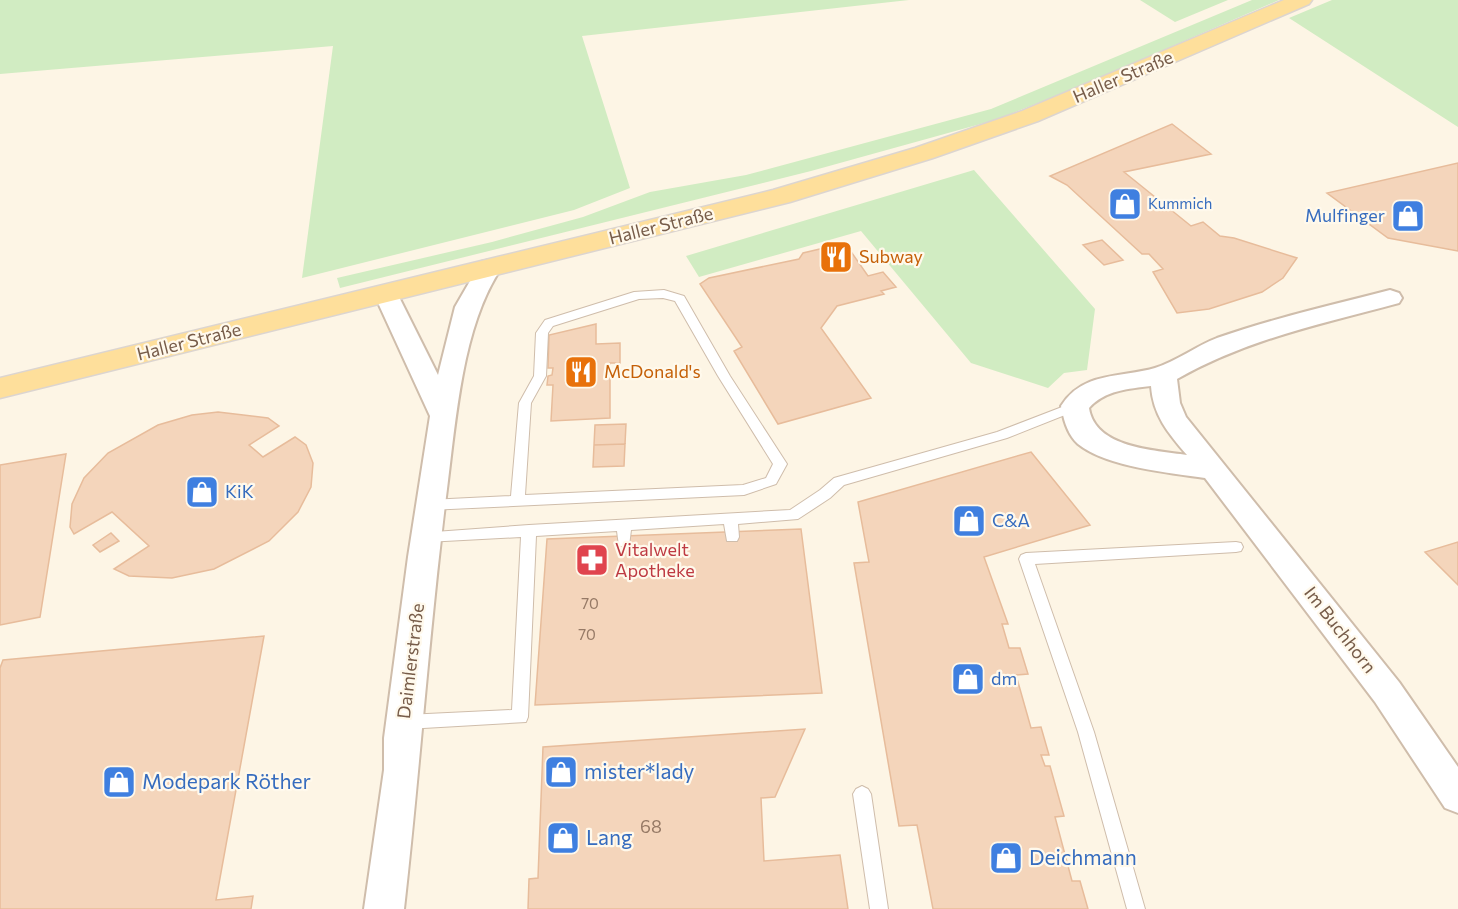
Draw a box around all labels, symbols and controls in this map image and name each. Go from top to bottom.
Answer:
street label: Haller Straße [1069,45,1176,107]
shop icon: Kummich [1107,186,1143,222]
place label: Kummich [1148,194,1212,212]
shop icon: Mulfinger [1390,198,1426,234]
street label: Haller Straße [606,201,715,249]
place label: Mulfinger [1305,204,1385,226]
restaurant icon: Subway [818,239,854,275]
place label: Subway [859,245,923,267]
street label: Haller Straße [134,317,243,365]
restaurant icon: McDonald's [563,354,599,390]
place label: McDonald's [604,360,701,382]
shop icon: KiK [184,474,220,510]
place label: KiK [225,480,254,502]
shop icon: C&A [951,503,987,539]
place label: C&A [992,509,1030,531]
place label: Vitalwelt Apotheke [615,538,695,581]
pharmacy icon: Vitalwelt Apotheke [574,542,610,578]
street label: Im Buchhorn [1300,582,1381,677]
house number: 70 [581,594,599,612]
street label: Daimlerstraße [392,602,428,720]
house number: 70 [578,625,596,643]
shop icon: dm [950,661,986,697]
place label: dm [991,667,1017,689]
shop icon: mister*lady [543,754,579,790]
place label: mister*lady [584,758,695,783]
shop icon: Modepark Röther [101,764,137,800]
place label: Modepark Röther [142,768,311,793]
house number: 68 [640,815,662,837]
shop icon: Lang [545,820,581,856]
place label: Lang [586,824,632,849]
shop icon: Deichmann [988,840,1024,876]
place label: Deichmann [1029,844,1137,869]

